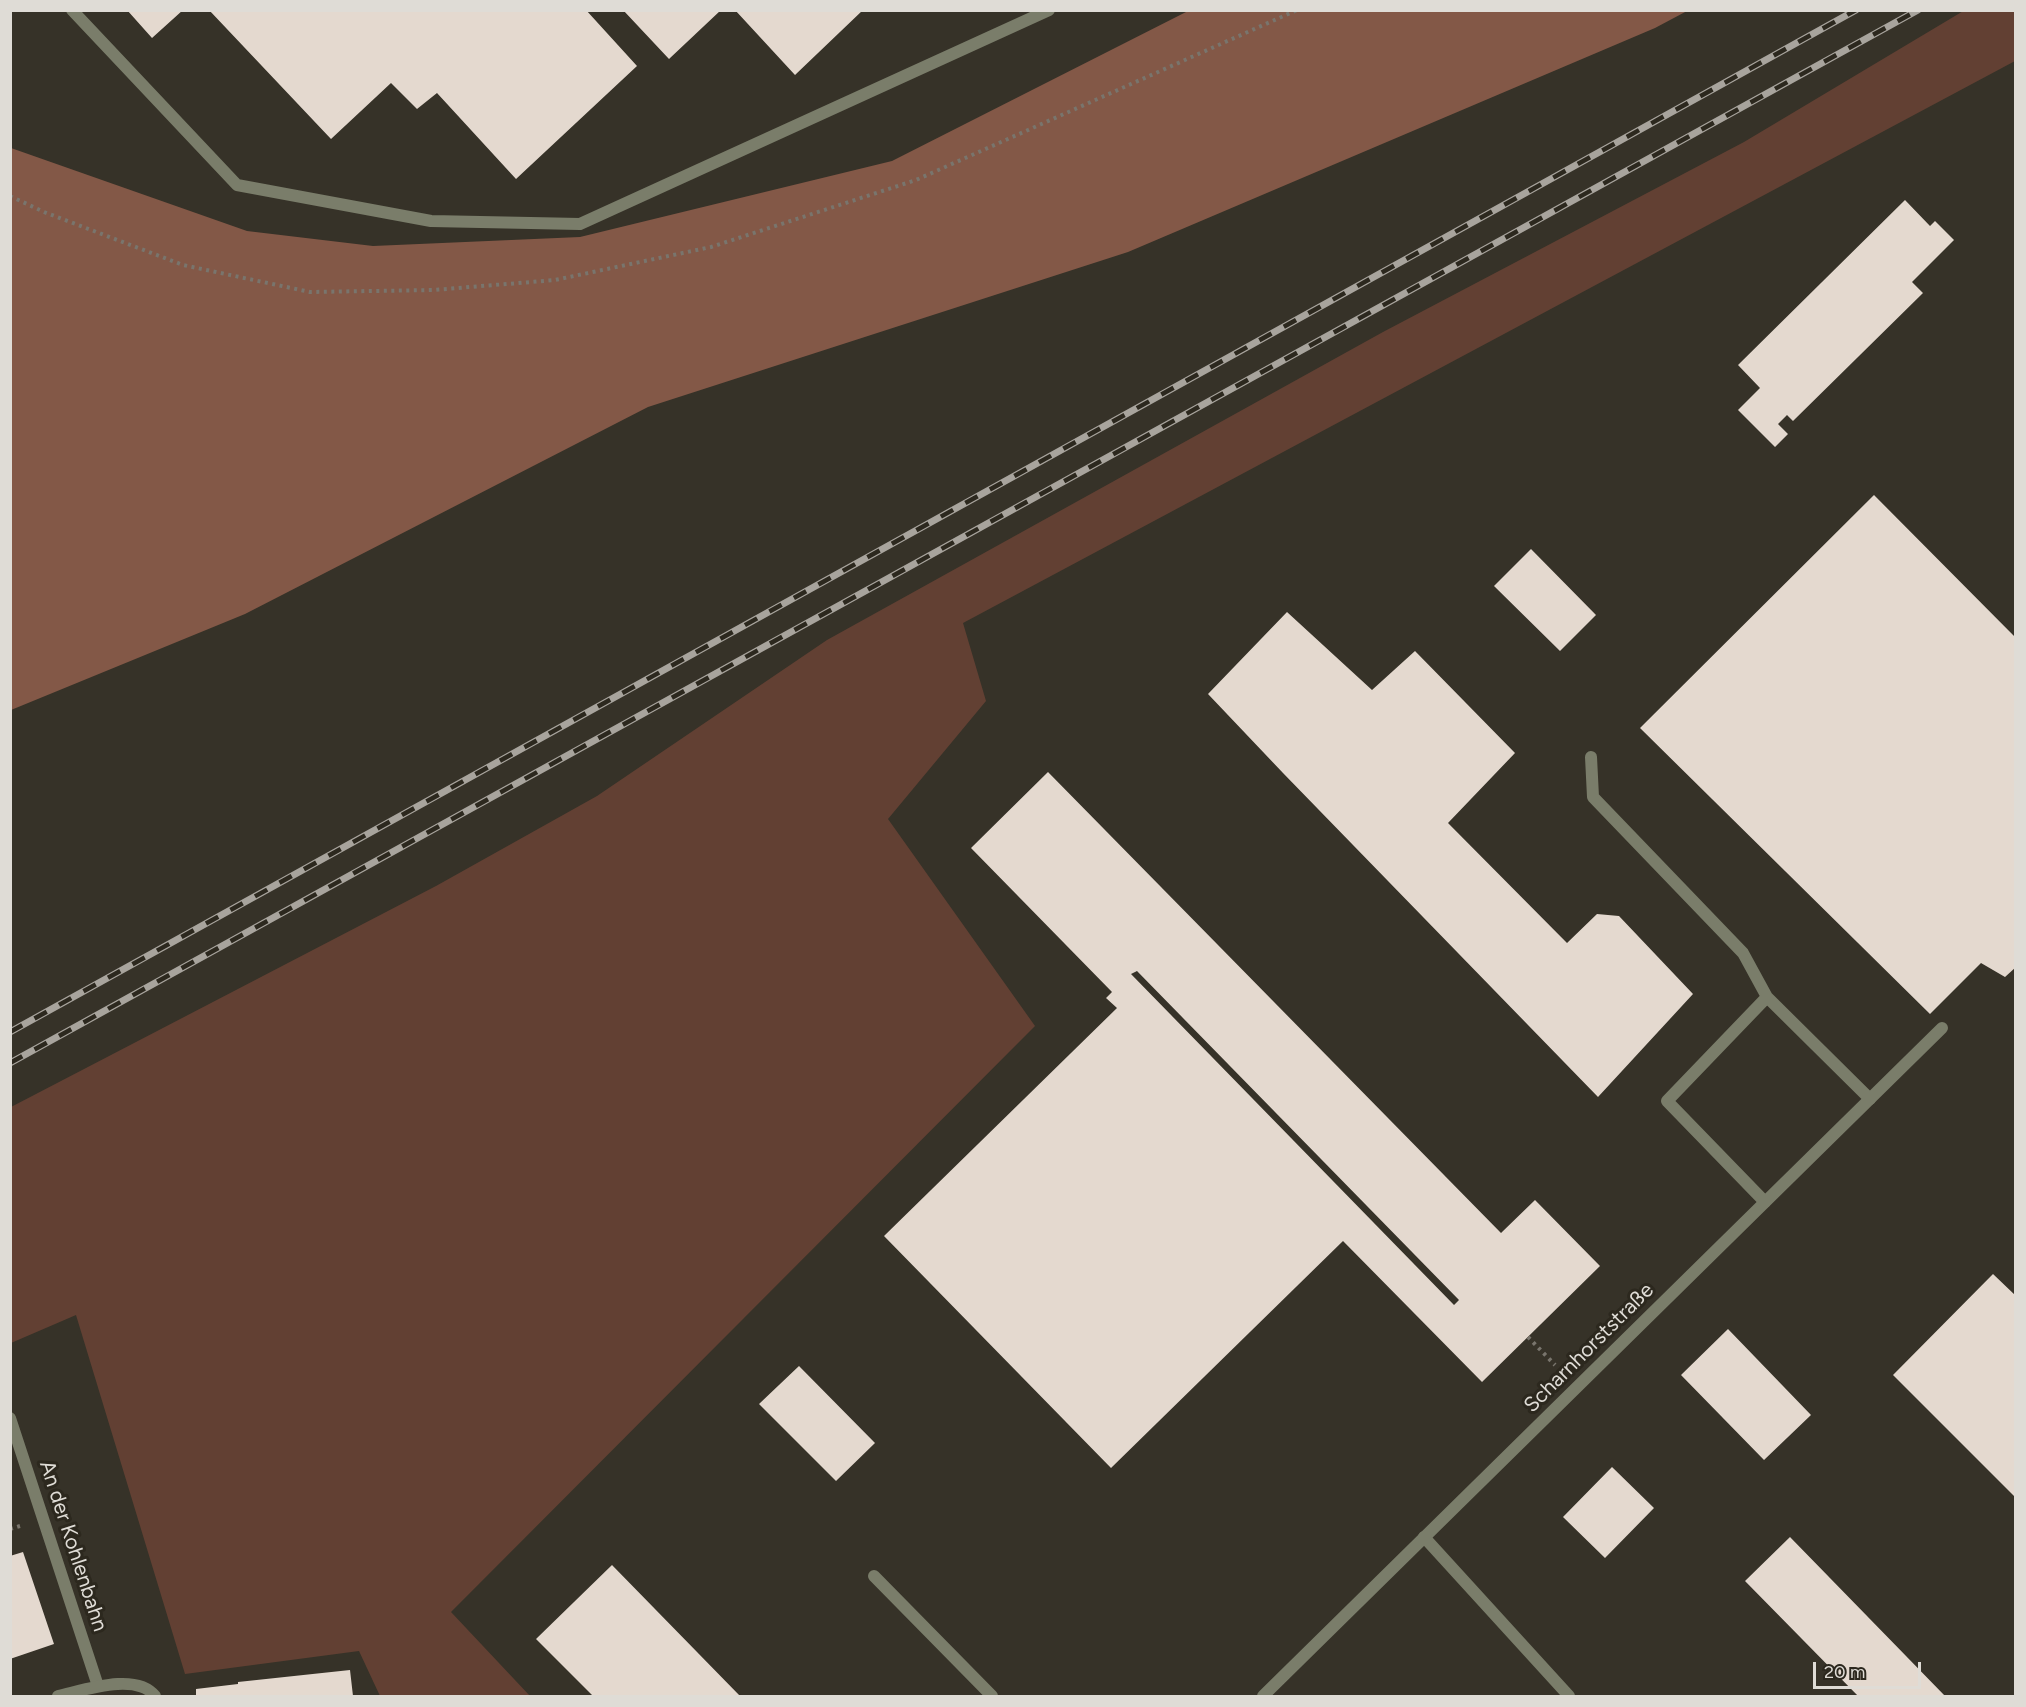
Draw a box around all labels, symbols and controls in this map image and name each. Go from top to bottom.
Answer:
street label: Scharnhorststraße [1519,1278,1659,1418]
street label: An der Kohlenbahn [34,1457,112,1635]
scale bar [1816,1650,1924,1688]
text: 20 m [1824,1661,1865,1683]

